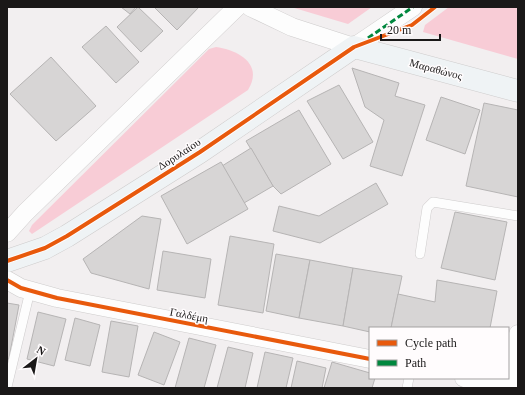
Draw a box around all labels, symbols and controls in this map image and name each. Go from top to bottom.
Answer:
scale bar [381,16,440,42]
text: 20 m [387,23,412,37]
street label: Μαραθώνος [408,56,464,82]
street label: Δορυλαίου [155,135,203,172]
street label: Γαλδέμη [169,305,209,325]
legend [369,327,509,379]
text: Cycle path [405,336,457,350]
north arrow [16,339,56,379]
text: N [35,343,48,358]
text: Path [405,356,426,370]

